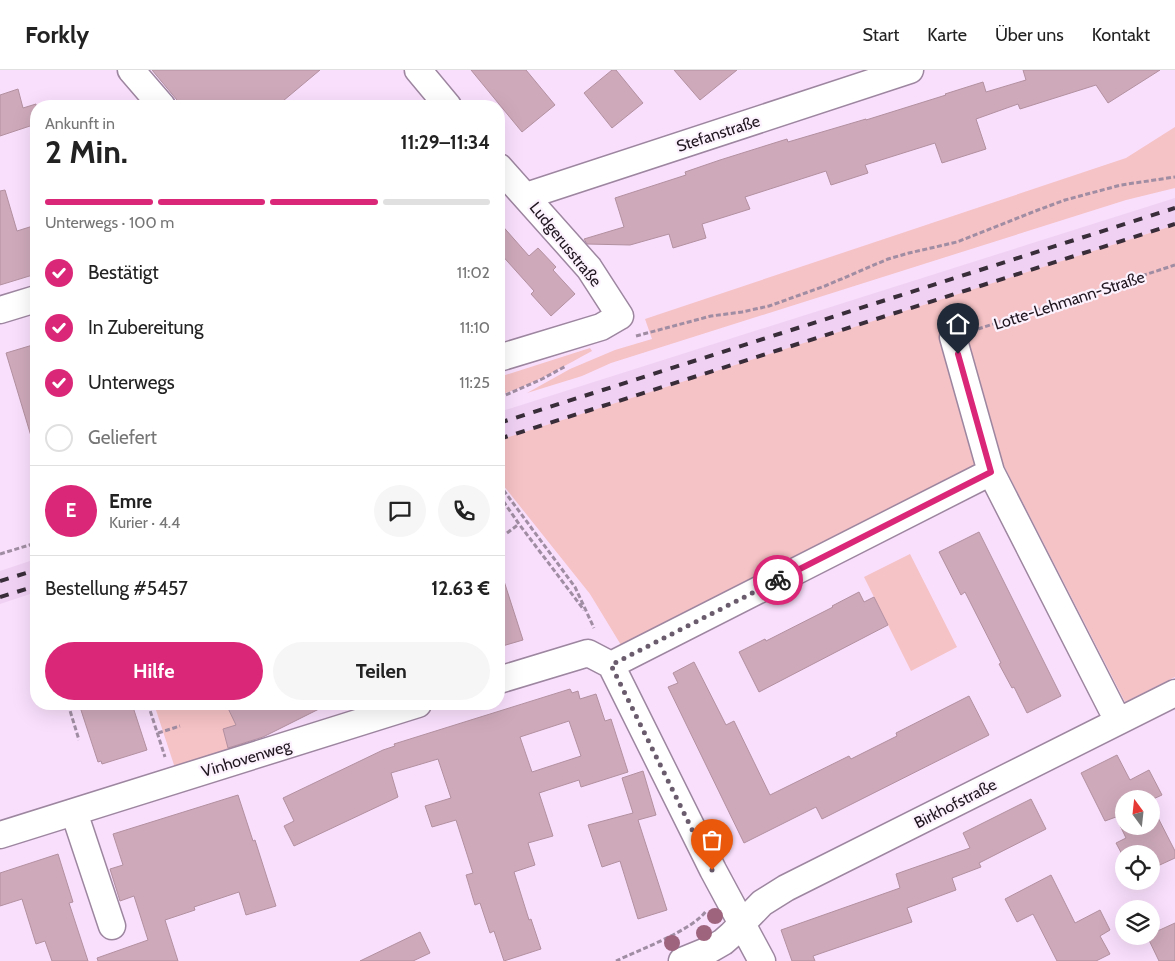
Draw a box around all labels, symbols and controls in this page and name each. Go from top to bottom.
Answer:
text: Forkly [25,20,89,49]
text: Start [863,24,899,46]
text: Karte [927,24,967,46]
text: Über uns [995,24,1064,46]
text: Kontakt [1092,24,1150,46]
street label: Stefanstraße [674,111,762,156]
text: Ankunft in [45,114,115,133]
text: 11:29–11:34 [400,131,490,154]
text: 2 Min. [45,132,128,171]
street label: Ludgerusstraße [526,198,606,290]
text: Unterwegs · 100 m [45,213,174,232]
icon: check [45,259,73,287]
text: Bestätigt [88,261,159,284]
text: 11:02 [457,263,490,282]
street label: Lotte-Lehmann-Straße [991,267,1147,334]
pin [937,303,979,354]
icon: home [944,310,972,338]
icon: check [45,314,73,342]
text: In Zubereitung [88,316,204,339]
text: 11:10 [460,318,490,337]
icon: check [45,369,73,397]
text: Unterwegs [88,371,175,394]
text: 11:25 [459,373,490,392]
text: Geliefert [88,426,157,449]
button: chat [374,485,426,537]
button: phone [438,485,490,537]
text: Emre [109,490,152,513]
text: E [66,499,76,522]
text: Kurier · 4.4 [109,513,180,532]
courier [753,555,803,605]
icon: bike [764,566,792,594]
text: Bestellung #5457 [45,577,188,600]
text: 12.63 € [431,577,490,600]
button: Hilfe [45,642,263,700]
button: Teilen [273,642,490,700]
street label: Vinhovenweg [199,736,294,781]
street label: Birkhofstraße [911,775,1000,832]
north arrow [1115,790,1160,835]
map controls [1115,790,1160,945]
pin [691,819,733,870]
icon: bag [698,826,726,854]
button: locate [1115,845,1160,890]
button: layers [1115,900,1160,945]

